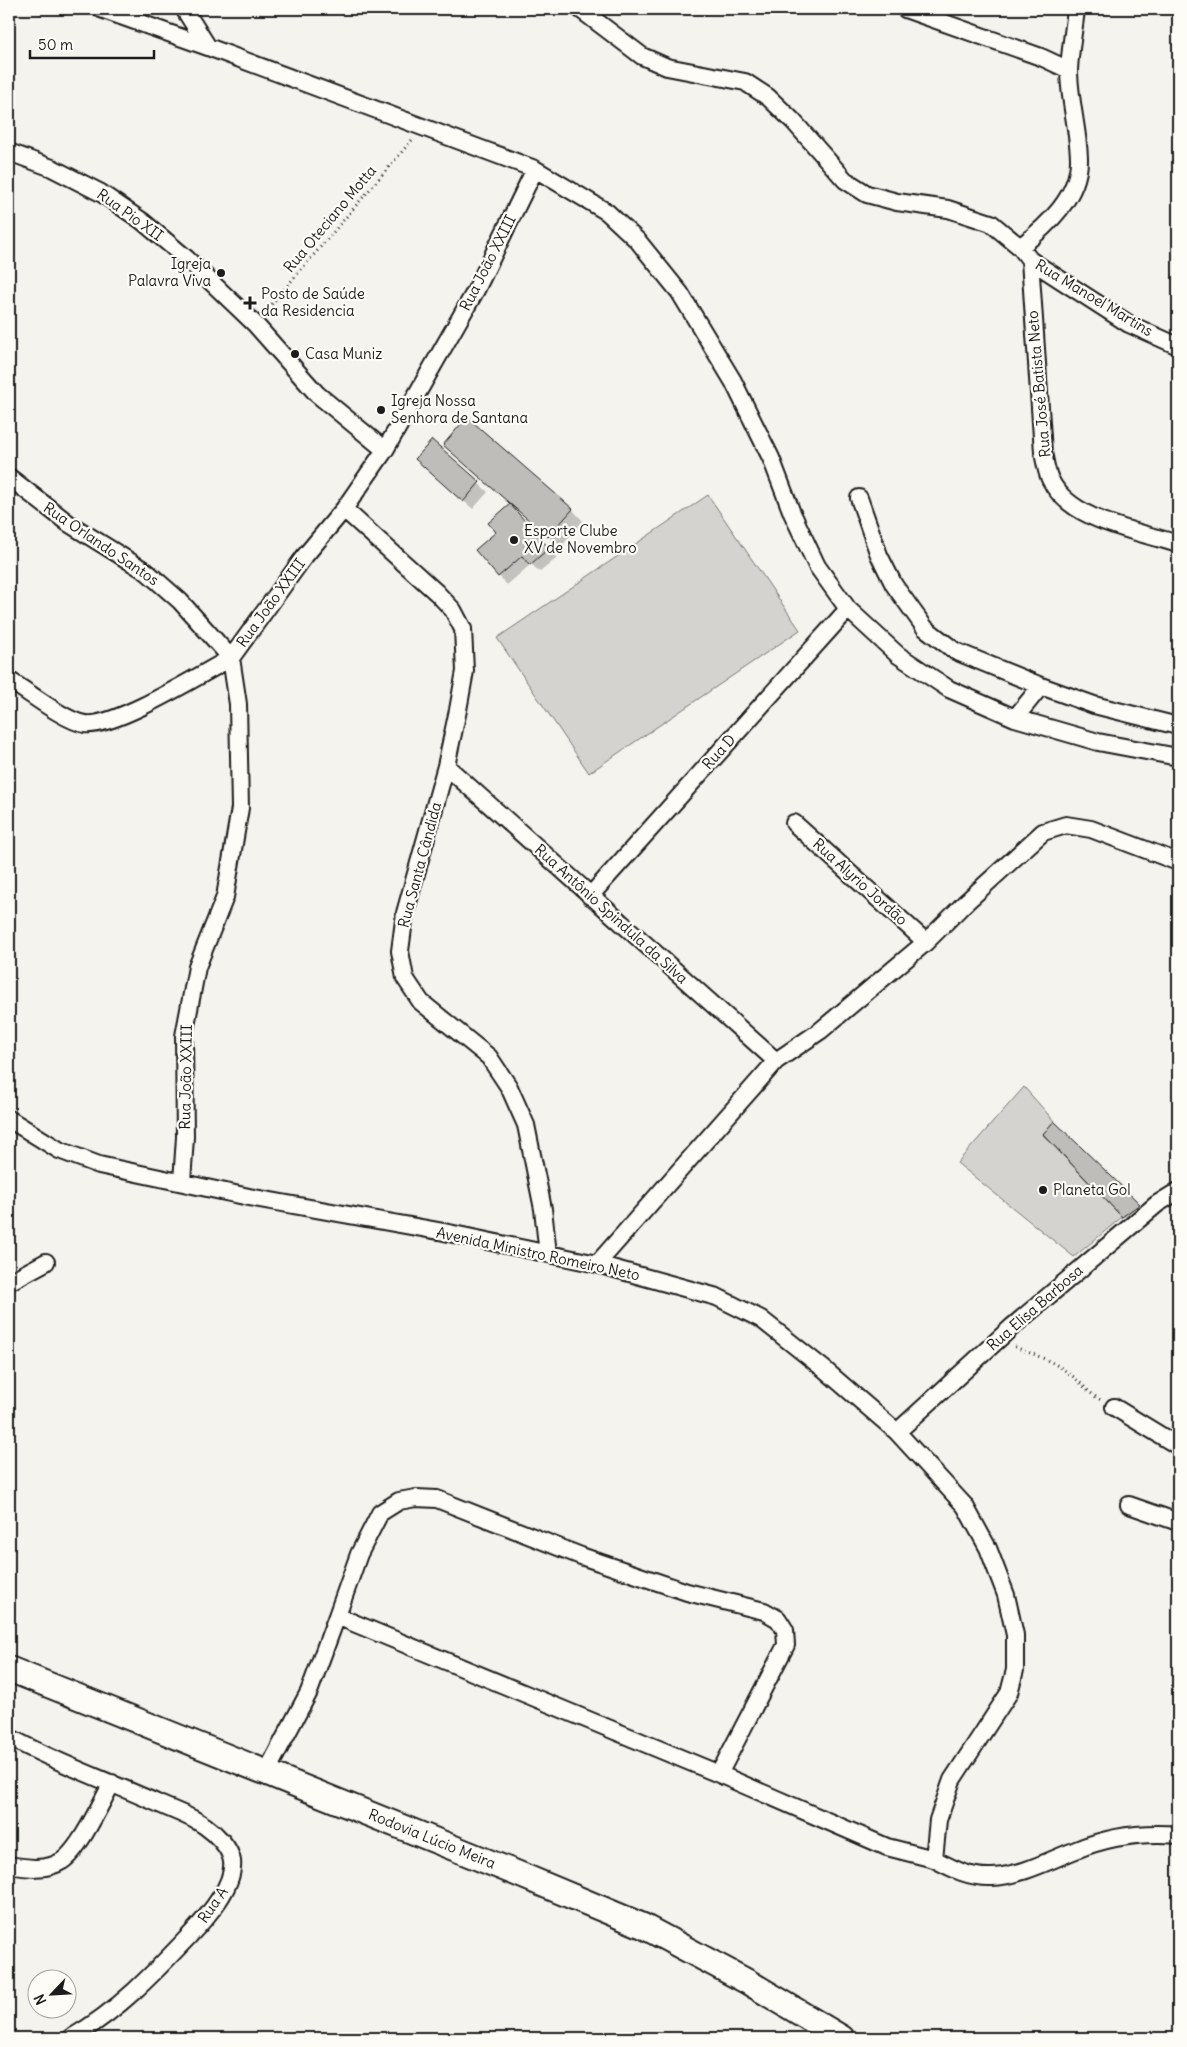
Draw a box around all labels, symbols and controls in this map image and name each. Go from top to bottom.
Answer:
scale bar [30,28,154,60]
text: 50 m [38,35,73,54]
street label: Rua Oteciano Motta [279,161,380,276]
street label: Rua Pio XII [94,184,167,245]
street label: Rua João XXIII [455,212,520,314]
place label: Igreja Palavra Viva [128,254,211,290]
street label: Rua Manoel Martins [1032,255,1157,340]
marker: Igreja Palavra Viva [215,267,227,279]
place label: Posto de Saúde da Residencia [261,284,365,320]
marker: Posto de Saúde da Residencia [243,296,257,310]
street label: Rua José Batista Neto [1023,310,1054,458]
place label: Casa Muniz [305,344,382,363]
marker: Casa Muniz [289,348,301,360]
place label: Igreja Nossa Senhora de Santana [391,391,528,427]
marker: Igreja Nossa Senhora de Santana [375,404,387,416]
street label: Rua Orlando Santos [40,498,163,589]
place label: Esporte Clube XV de Novembro [524,521,637,557]
marker: Esporte Clube XV de Novembro [508,534,520,546]
street label: Rua João XXIII [232,555,309,651]
street label: Rua D [698,730,739,773]
street label: Rua Santa Cândida [394,799,446,930]
street label: Rua Alyrio Jordão [809,834,912,929]
street label: Rua Antônio Spindula da Silva [531,840,692,988]
street label: Rua João XXIII [175,1024,196,1130]
place label: Planeta Gol [1053,1180,1131,1199]
marker: Planeta Gol [1037,1184,1049,1196]
street label: Avenida Ministro Romeiro Neto [435,1223,642,1284]
street label: Rua Elisa Barbosa [983,1260,1087,1355]
street label: Rodovia Lúcio Meira [366,1804,499,1873]
street label: Rua A [193,1883,232,1927]
north arrow [28,1970,78,2020]
text: N [30,1991,50,2008]

